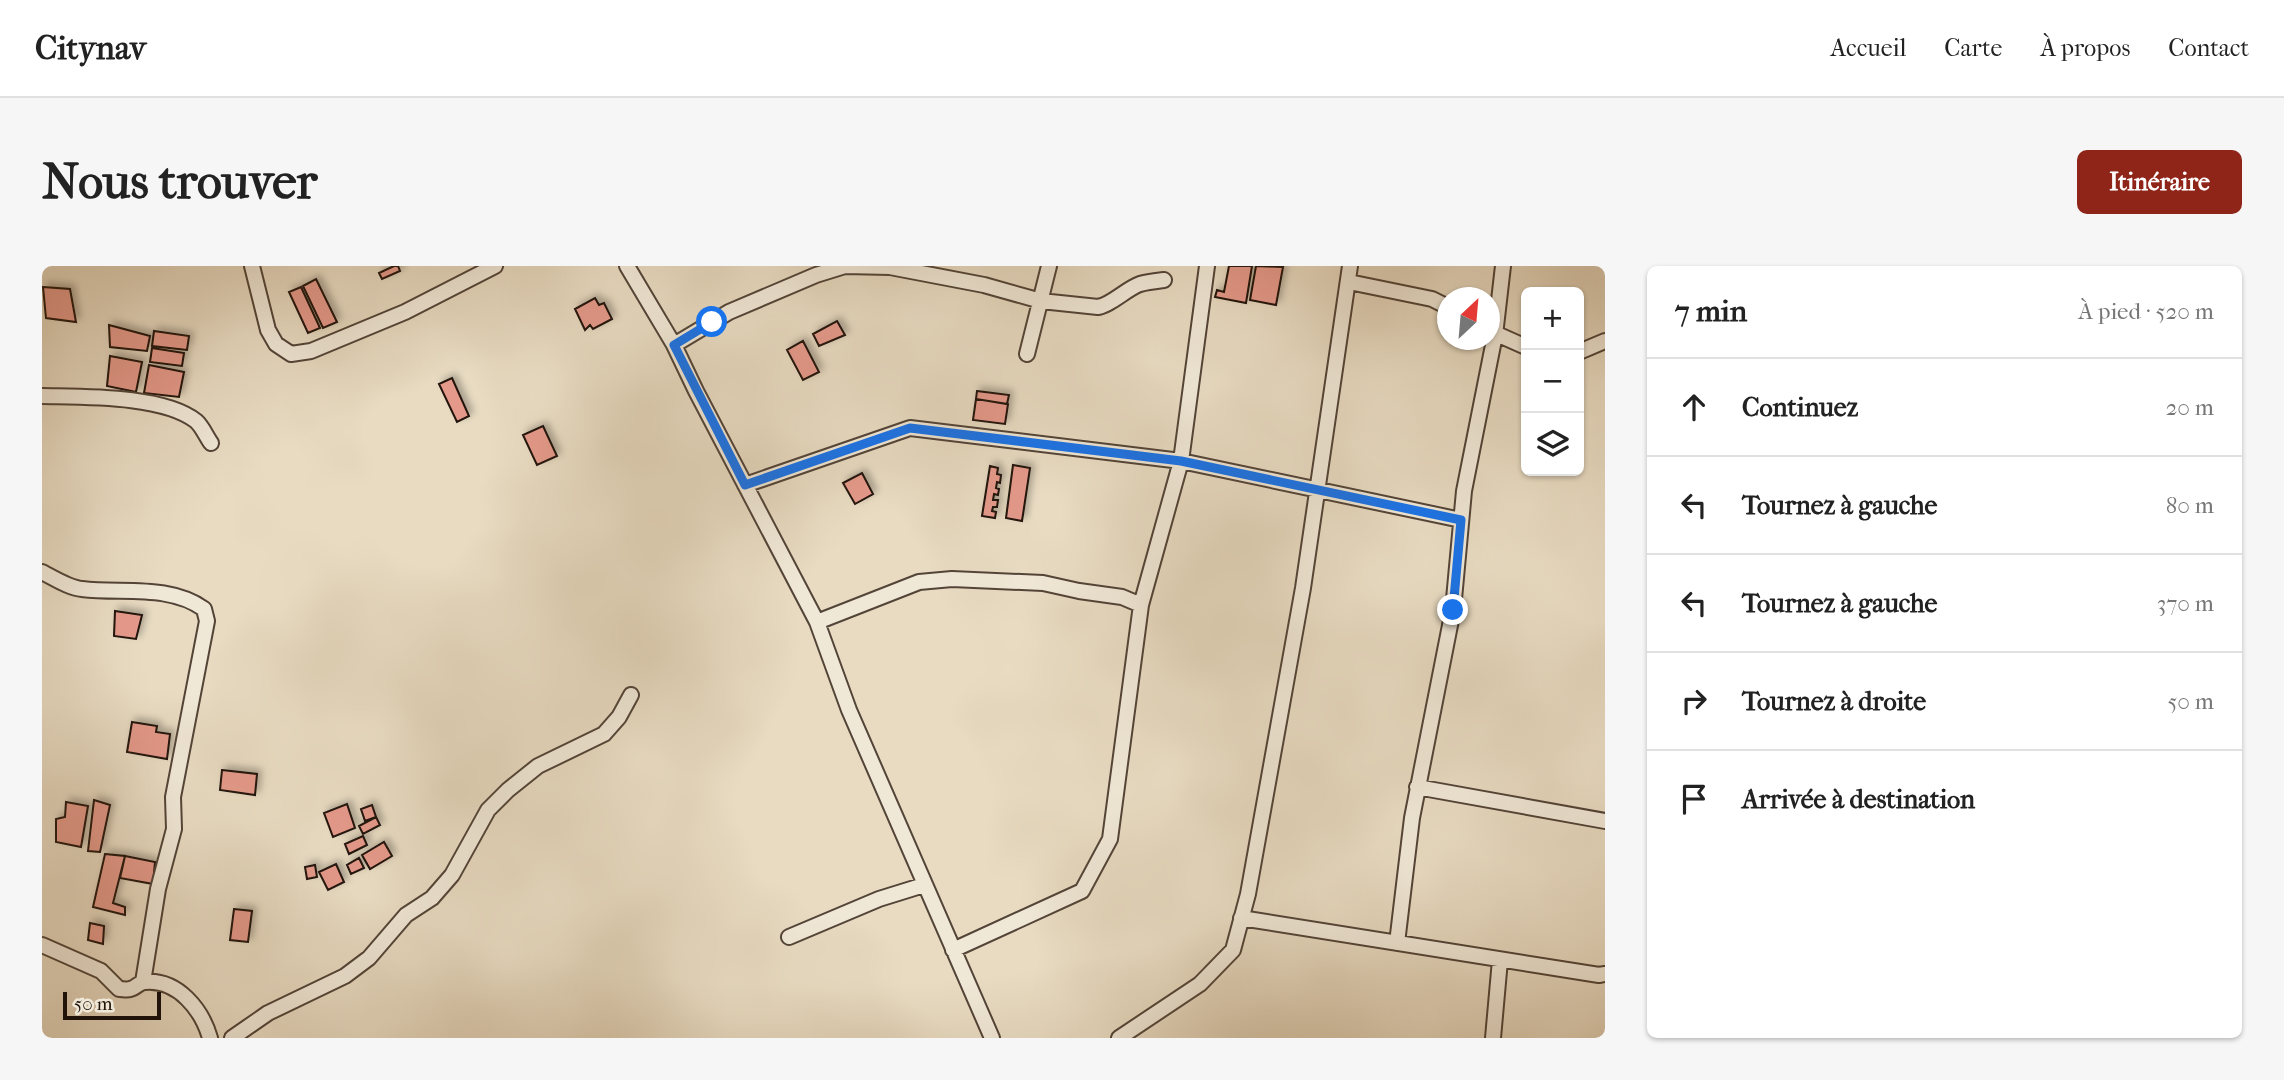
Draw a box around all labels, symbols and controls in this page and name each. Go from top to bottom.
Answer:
text: Citynav [35,29,146,68]
text: Accueil [1831,34,1906,62]
text: Carte [1944,34,2002,62]
text: À propos [2040,34,2130,62]
text: Contact [2168,34,2249,62]
button: Itinéraire [2077,150,2242,214]
text: Nous trouver [42,153,317,211]
north arrow [1437,287,1500,350]
map controls [1521,287,1584,476]
button: + [1521,287,1584,350]
text: 7 min [1675,294,1747,329]
text: À pied · 520 m [2078,298,2214,325]
route start [696,306,727,337]
button: − [1521,350,1584,413]
icon: ahead [1675,388,1713,426]
text: Continuez [1742,392,1858,423]
text: 20 m [2165,394,2214,421]
button: layers [1521,413,1584,476]
icon: left [1675,486,1713,524]
text: Tournez à gauche [1742,490,1937,521]
text: 80 m [2166,492,2214,519]
icon: left [1675,584,1713,622]
text: Tournez à gauche [1742,588,1937,619]
text: 370 m [2157,590,2214,617]
route end [1437,594,1468,625]
icon: right [1675,682,1713,720]
text: Tournez à droite [1742,686,1926,717]
text: 50 m [2167,688,2214,715]
icon: arrive [1675,780,1713,818]
text: Arrivée à destination [1742,784,1975,815]
scale bar [63,989,161,1021]
text: 50 m [74,993,113,1015]

